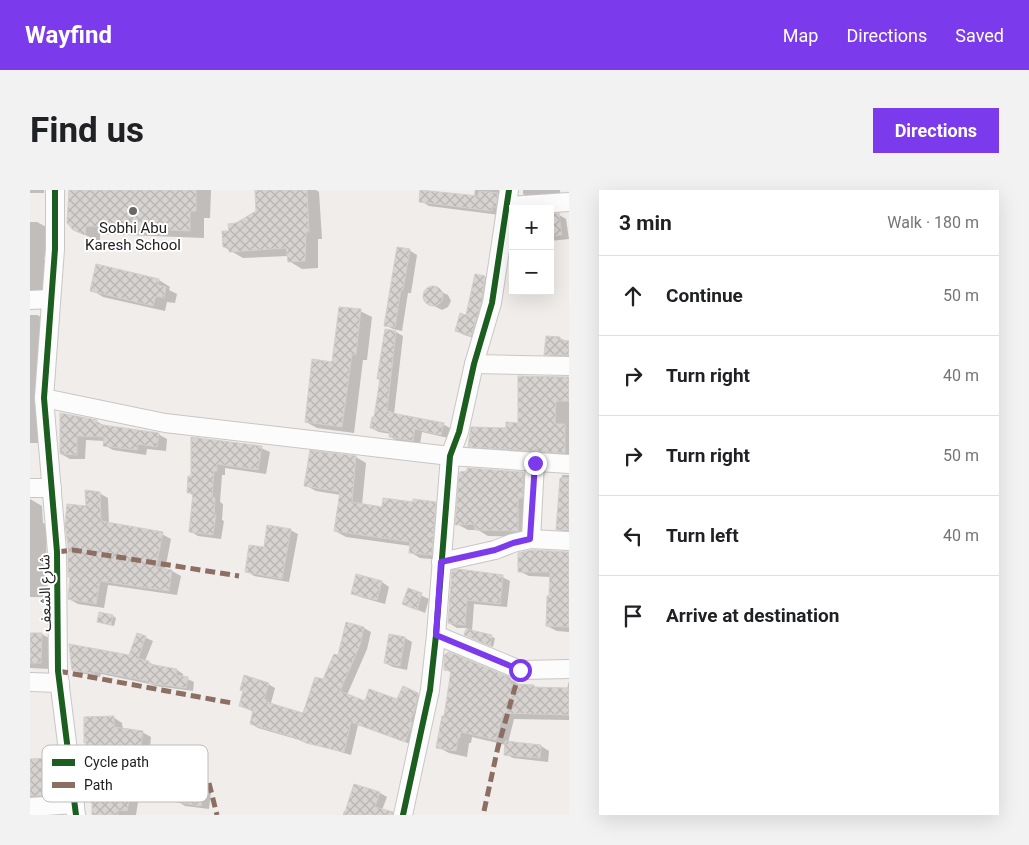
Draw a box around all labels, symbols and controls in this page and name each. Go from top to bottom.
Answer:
text: Wayfind [25,21,112,49]
text: Map [783,25,818,46]
text: Directions [846,25,927,46]
text: Saved [955,25,1004,46]
button: Directions [873,108,999,153]
text: Find us [30,110,144,151]
marker: Sobhi Abu Karesh School [127,205,139,217]
map controls [509,205,554,295]
button: + [509,205,554,250]
text: 3 min [619,211,672,235]
text: Walk · 180 m [887,213,979,232]
place label: Sobhi Abu Karesh School [85,219,181,254]
button: − [509,250,554,295]
icon: ahead [619,282,647,310]
text: Continue [666,284,743,307]
text: 50 m [943,286,979,305]
icon: right [619,362,647,390]
text: Turn right [666,364,750,387]
text: 40 m [943,366,979,385]
icon: right [619,442,647,470]
text: Turn right [666,444,750,467]
text: 50 m [943,446,979,465]
route end [524,452,547,475]
icon: left [619,522,647,550]
text: Turn left [666,524,739,547]
text: 40 m [943,526,979,545]
street label: شارع الشعف [35,554,58,632]
icon: arrive [619,602,647,630]
text: Arrive at destination [666,604,839,627]
route start [509,659,532,682]
legend [42,745,208,802]
text: Cycle path [84,754,149,770]
text: Path [84,777,113,793]

